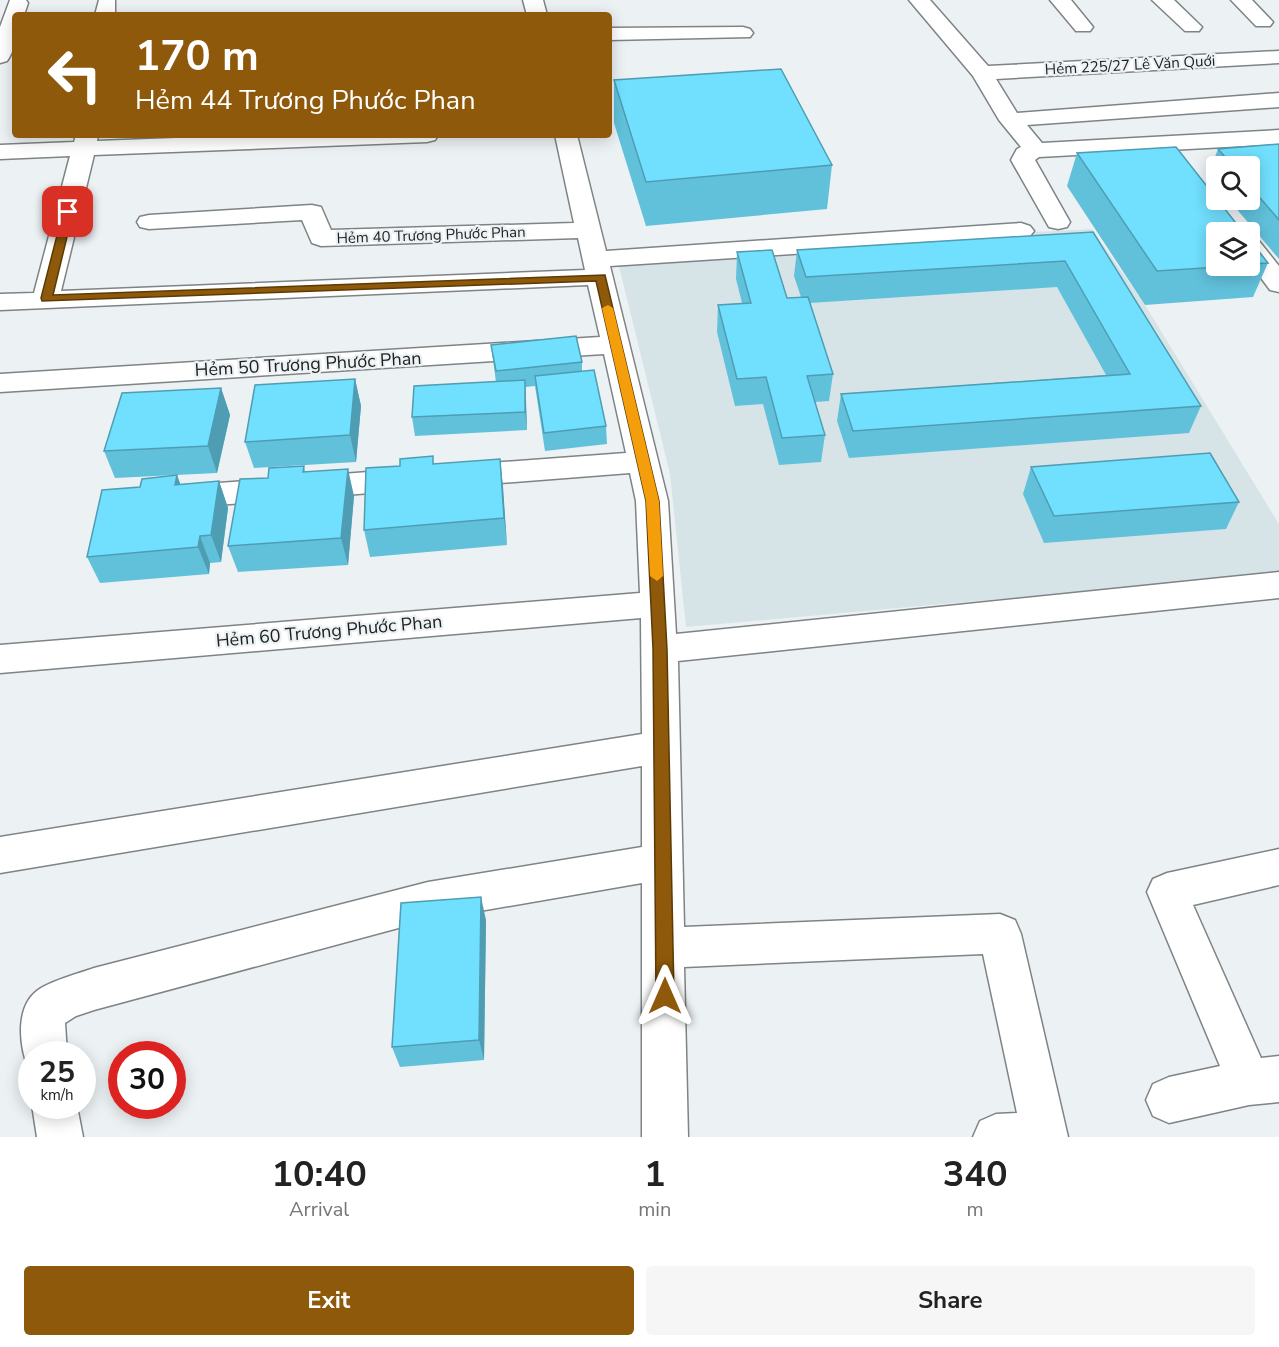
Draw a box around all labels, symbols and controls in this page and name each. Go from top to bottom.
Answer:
text: 170 m [135,28,259,85]
icon: left [36,36,114,114]
street label: Hẻm 225/27 Lê Văn Quới [1044,51,1216,79]
text: Hẻm 44 Trương Phước Phan [135,82,476,119]
map controls [1206,156,1260,276]
button: search [1206,156,1260,210]
pin [42,186,93,237]
icon: arrive [51,195,84,228]
street label: Hẻm 40 Trương Phước Phan [336,222,526,248]
button: layers [1206,222,1260,276]
street label: Hẻm 50 Trương Phước Phan [194,346,422,382]
street label: Hẻm 60 Trương Phước Phan [215,609,443,653]
position arrow [633,964,697,1028]
speed limit sign: 30 [108,1041,186,1119]
text: 25 [39,1052,75,1093]
text: km/h [40,1085,74,1105]
text: 10:40 [271,1150,367,1199]
text: 1 [644,1150,666,1199]
text: 340 [943,1150,1008,1199]
text: Arrival [289,1196,349,1223]
text: min [638,1196,671,1223]
text: m [967,1196,984,1223]
button: Exit [24,1266,634,1335]
button: Share [646,1266,1255,1335]

